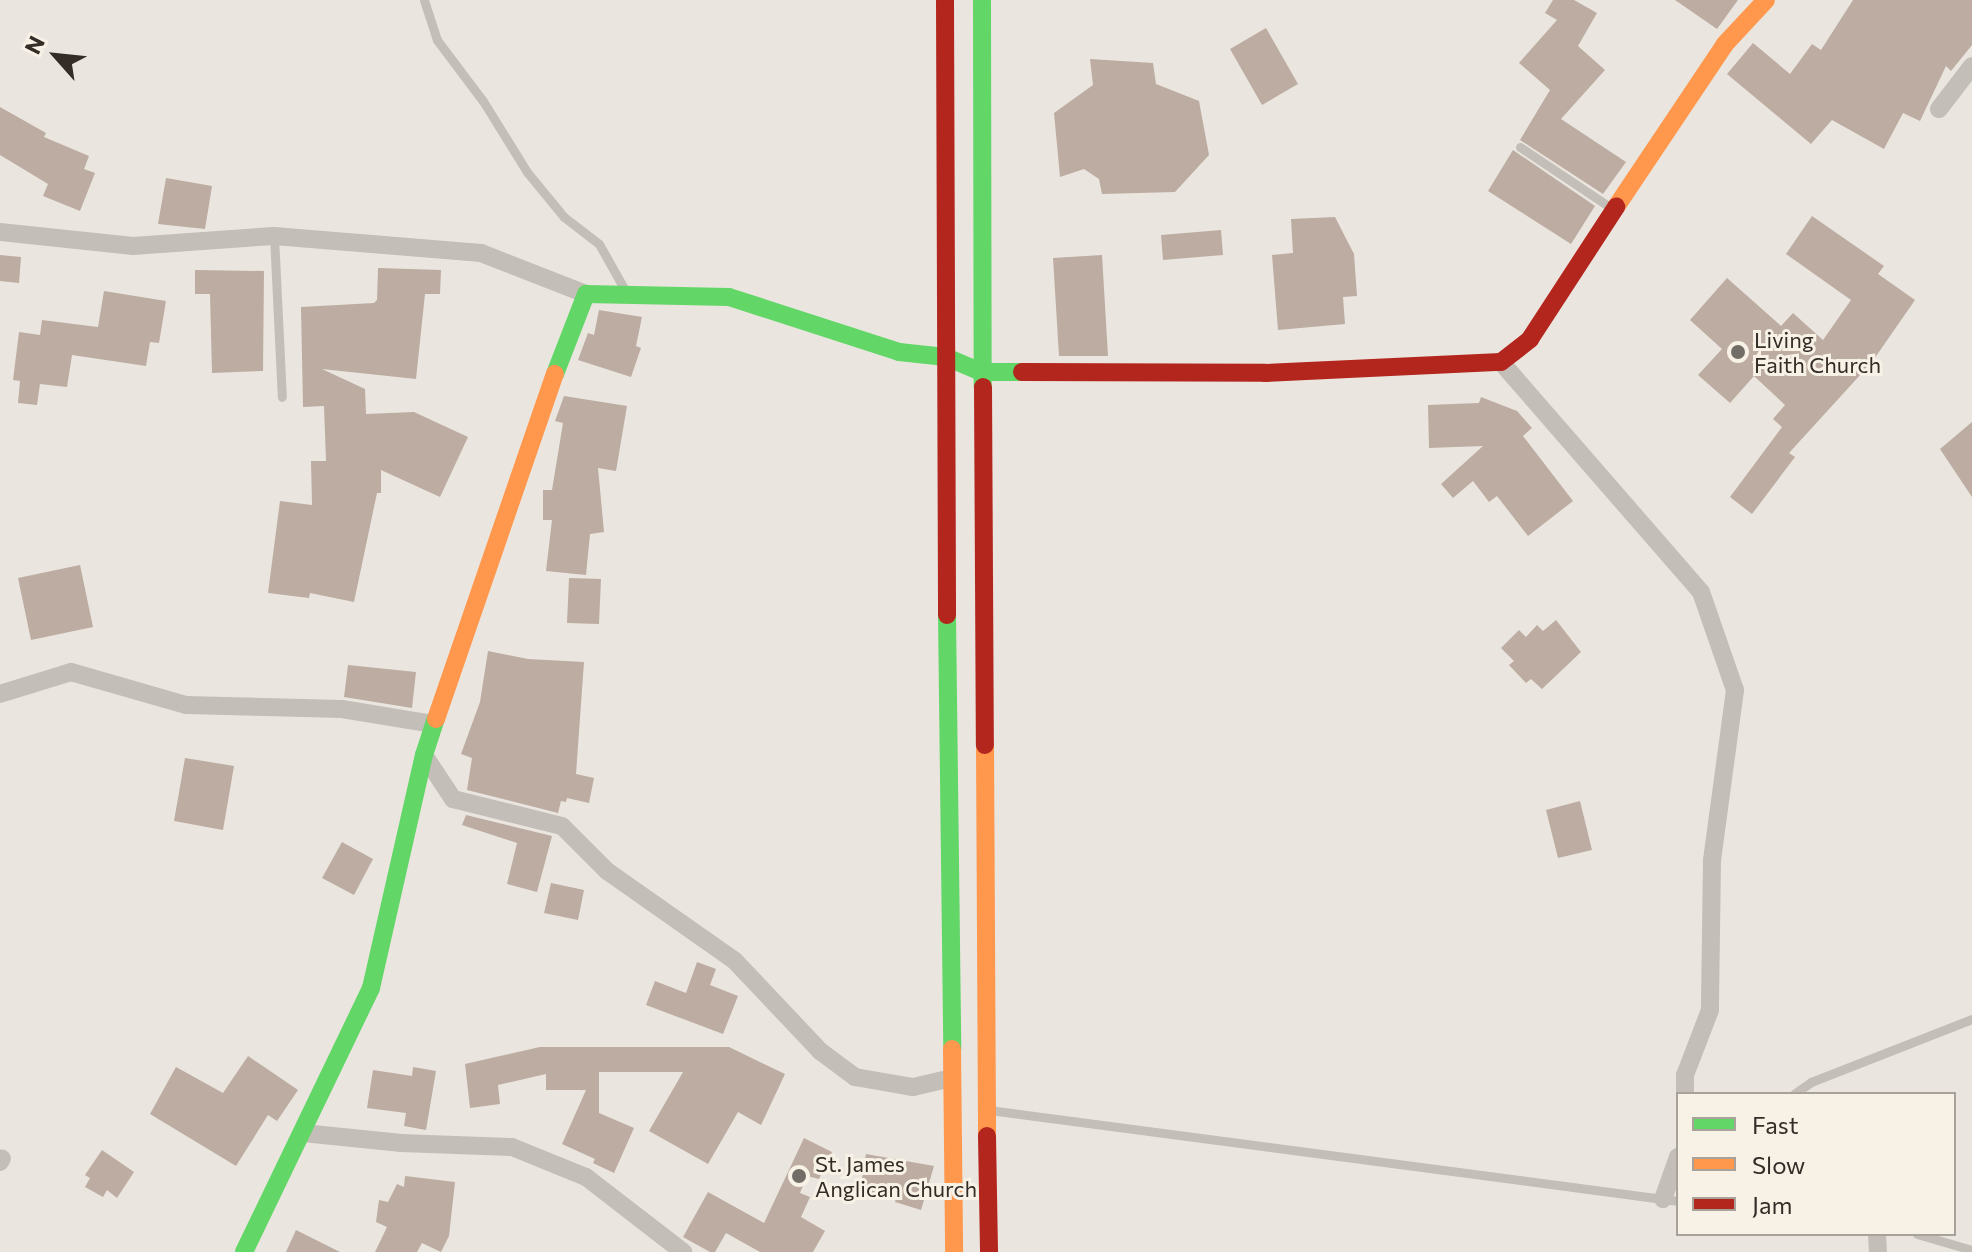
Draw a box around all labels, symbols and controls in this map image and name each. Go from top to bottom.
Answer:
north arrow [16,16,96,96]
text: N [18,31,50,58]
place label: Living Faith Church [1754,326,1881,378]
marker: Living Faith Church [1729,343,1747,361]
legend [1676,1092,1956,1236]
text: Fast [1752,1110,1799,1139]
place label: St. James Anglican Church [815,1150,977,1202]
text: Slow [1752,1150,1805,1179]
marker: St. James Anglican Church [790,1167,808,1185]
text: Jam [1752,1190,1792,1219]

